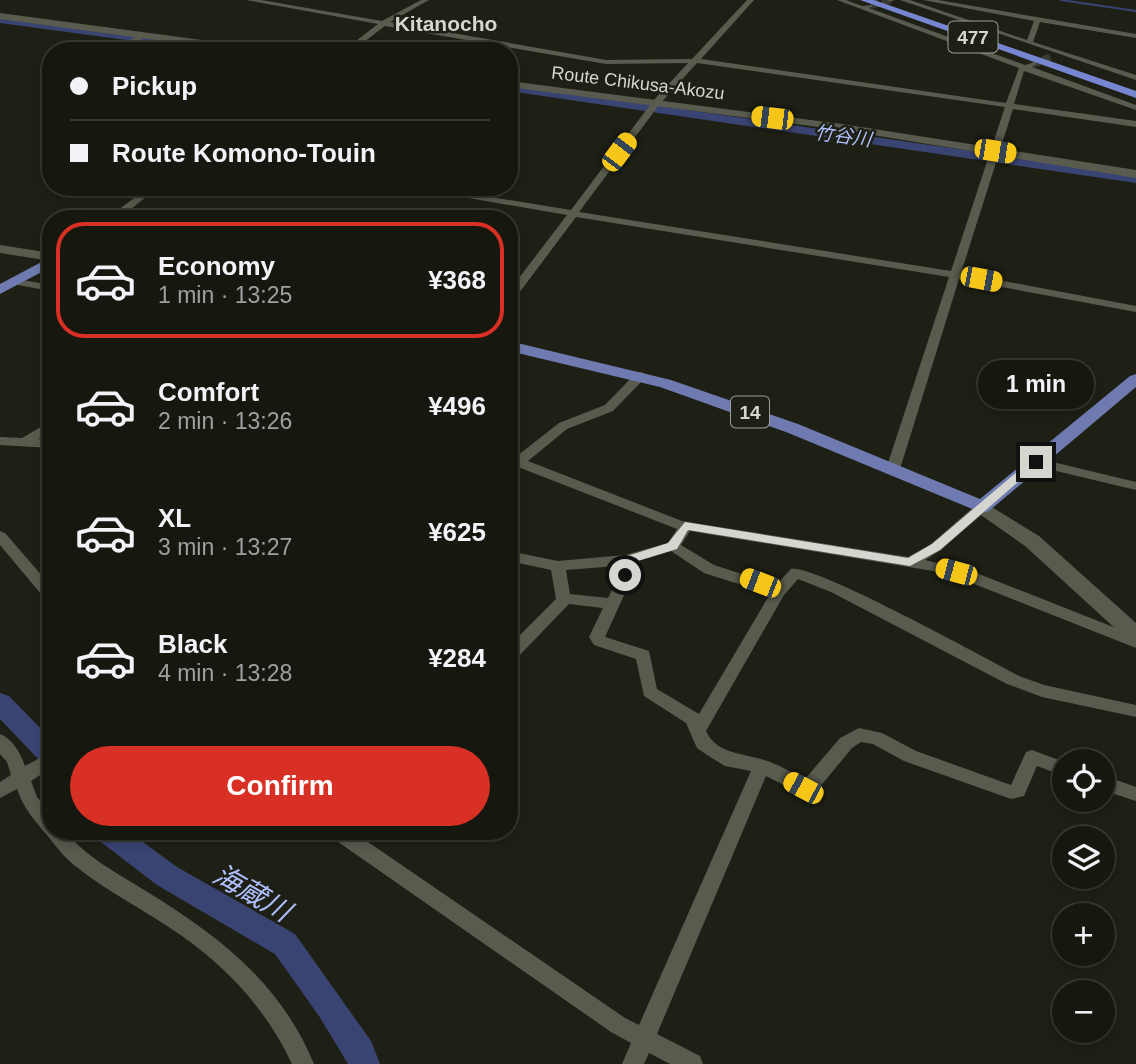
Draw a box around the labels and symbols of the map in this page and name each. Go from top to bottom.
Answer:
district label: Kitanocho [395,12,497,35]
road number: 477 [948,22,998,52]
street label: Route Chikusa-Akozu [550,62,726,104]
car [750,105,795,131]
water label: 竹谷川 [813,122,875,151]
car [598,129,641,175]
car [973,137,1018,165]
car [959,265,1004,293]
callout: 1 min [978,360,1094,410]
road number: 14 [731,396,769,428]
route end [1020,446,1052,478]
car [933,556,980,588]
route start [609,559,641,591]
car [737,566,784,600]
car [780,769,827,807]
water label: 海蔵川 [208,859,299,929]

